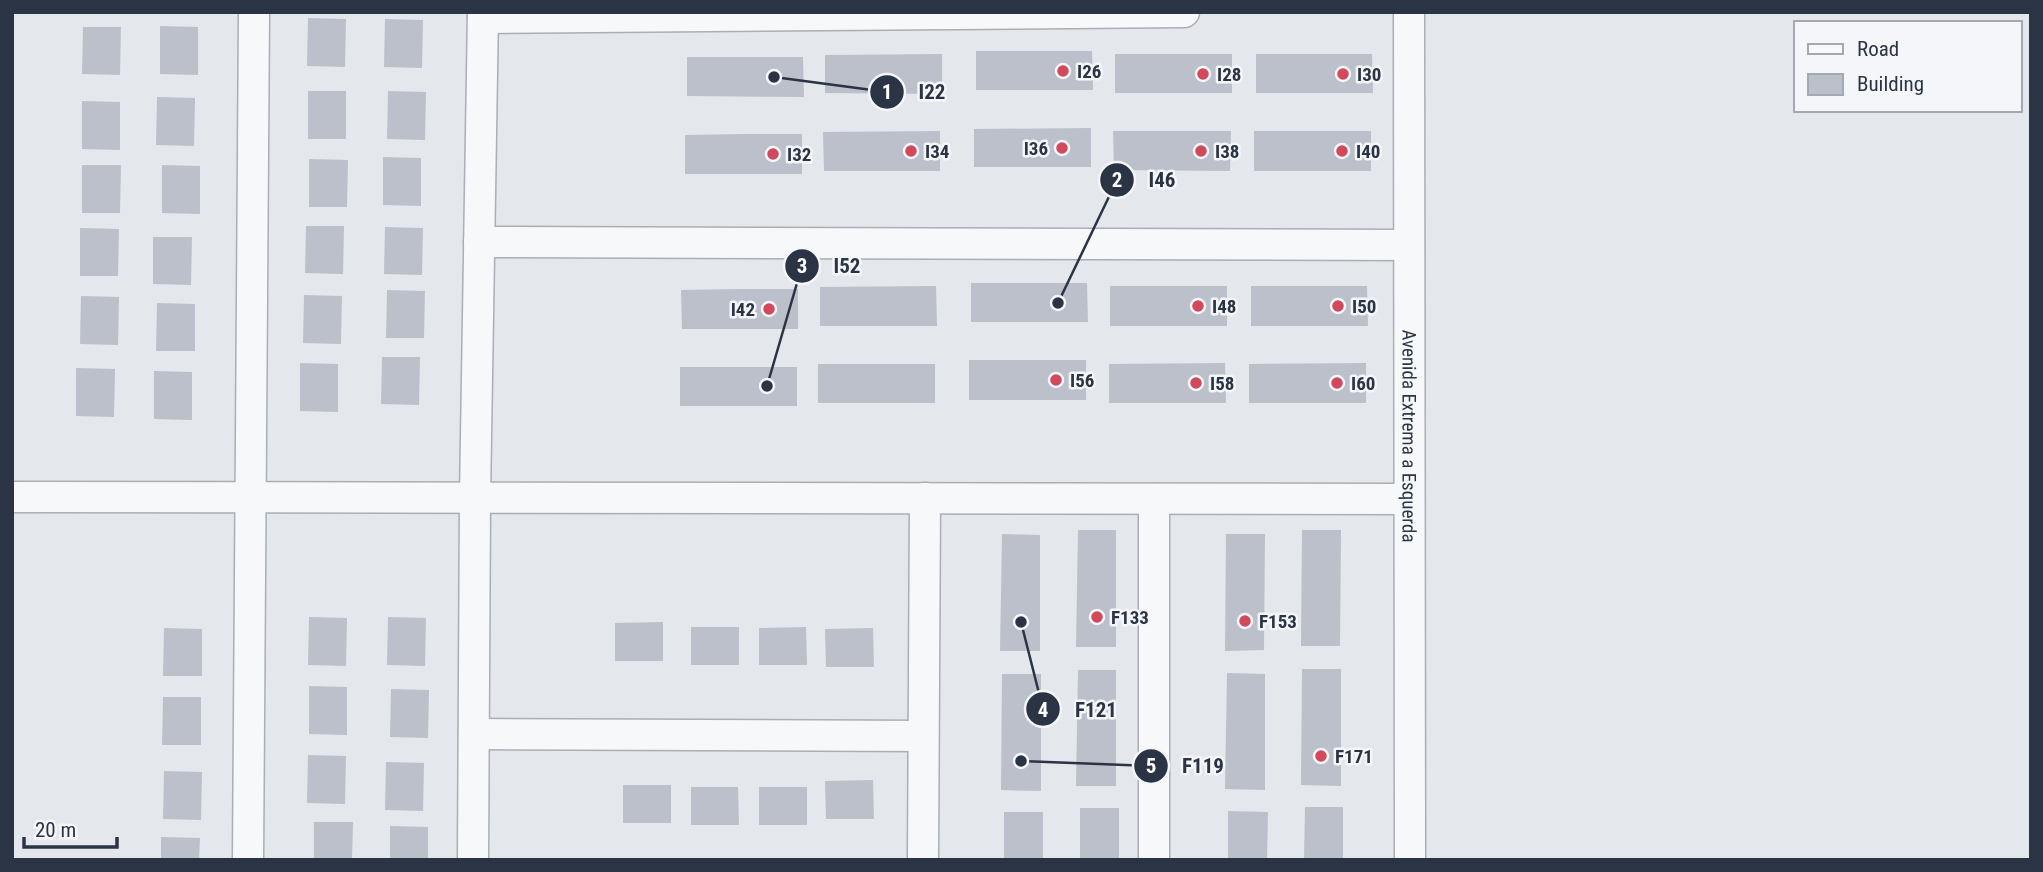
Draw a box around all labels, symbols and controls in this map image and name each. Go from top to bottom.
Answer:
legend [1794,21,2022,112]
text: Road [1857,37,1899,61]
place label: I26 [1077,60,1101,83]
marker: I26 [1055,63,1071,79]
place label: I28 [1217,63,1241,86]
place label: I30 [1357,63,1381,86]
marker: I28 [1195,66,1211,82]
marker: I30 [1335,66,1351,82]
callout: I22 [870,71,959,113]
text: Building [1857,72,1924,96]
text: 1 [882,80,892,104]
text: I22 [919,80,945,104]
place label: I36 [1024,137,1048,160]
place label: I34 [925,140,949,163]
marker: I36 [1054,140,1070,156]
place label: I38 [1215,140,1239,163]
place label: I40 [1356,140,1380,163]
place label: I32 [787,143,811,166]
marker: I34 [903,143,919,159]
marker: I38 [1193,143,1209,159]
marker: I40 [1334,143,1350,159]
marker: I32 [765,146,781,162]
callout: I46 [1100,159,1190,201]
text: 2 [1112,168,1122,192]
text: I46 [1149,168,1175,192]
callout: I52 [785,245,875,287]
text: 3 [797,254,807,278]
text: I52 [834,254,860,278]
place label: I48 [1212,295,1236,318]
place label: I50 [1352,295,1376,318]
place label: I42 [731,298,755,321]
marker: I48 [1190,298,1206,314]
marker: I50 [1330,298,1346,314]
marker: I42 [761,301,777,317]
street label: Avenida Extrema a Esquerda [1398,329,1421,543]
place label: I56 [1070,369,1094,392]
marker: I56 [1048,372,1064,388]
place label: I58 [1210,372,1234,395]
place label: I60 [1351,372,1375,395]
marker: I58 [1188,375,1204,391]
marker: I60 [1329,375,1345,391]
place label: F133 [1111,606,1149,629]
marker: F133 [1089,609,1105,625]
place label: F153 [1259,610,1297,633]
marker: F153 [1237,613,1253,629]
callout: F121 [1026,688,1131,730]
text: 4 [1038,698,1048,722]
text: F121 [1075,698,1117,722]
callout: F119 [1133,745,1238,787]
place label: F171 [1335,745,1373,768]
marker: F171 [1313,748,1329,764]
text: 5 [1146,754,1156,778]
text: F119 [1182,754,1224,778]
scale bar [24,806,117,850]
text: 20 m [35,818,76,842]

